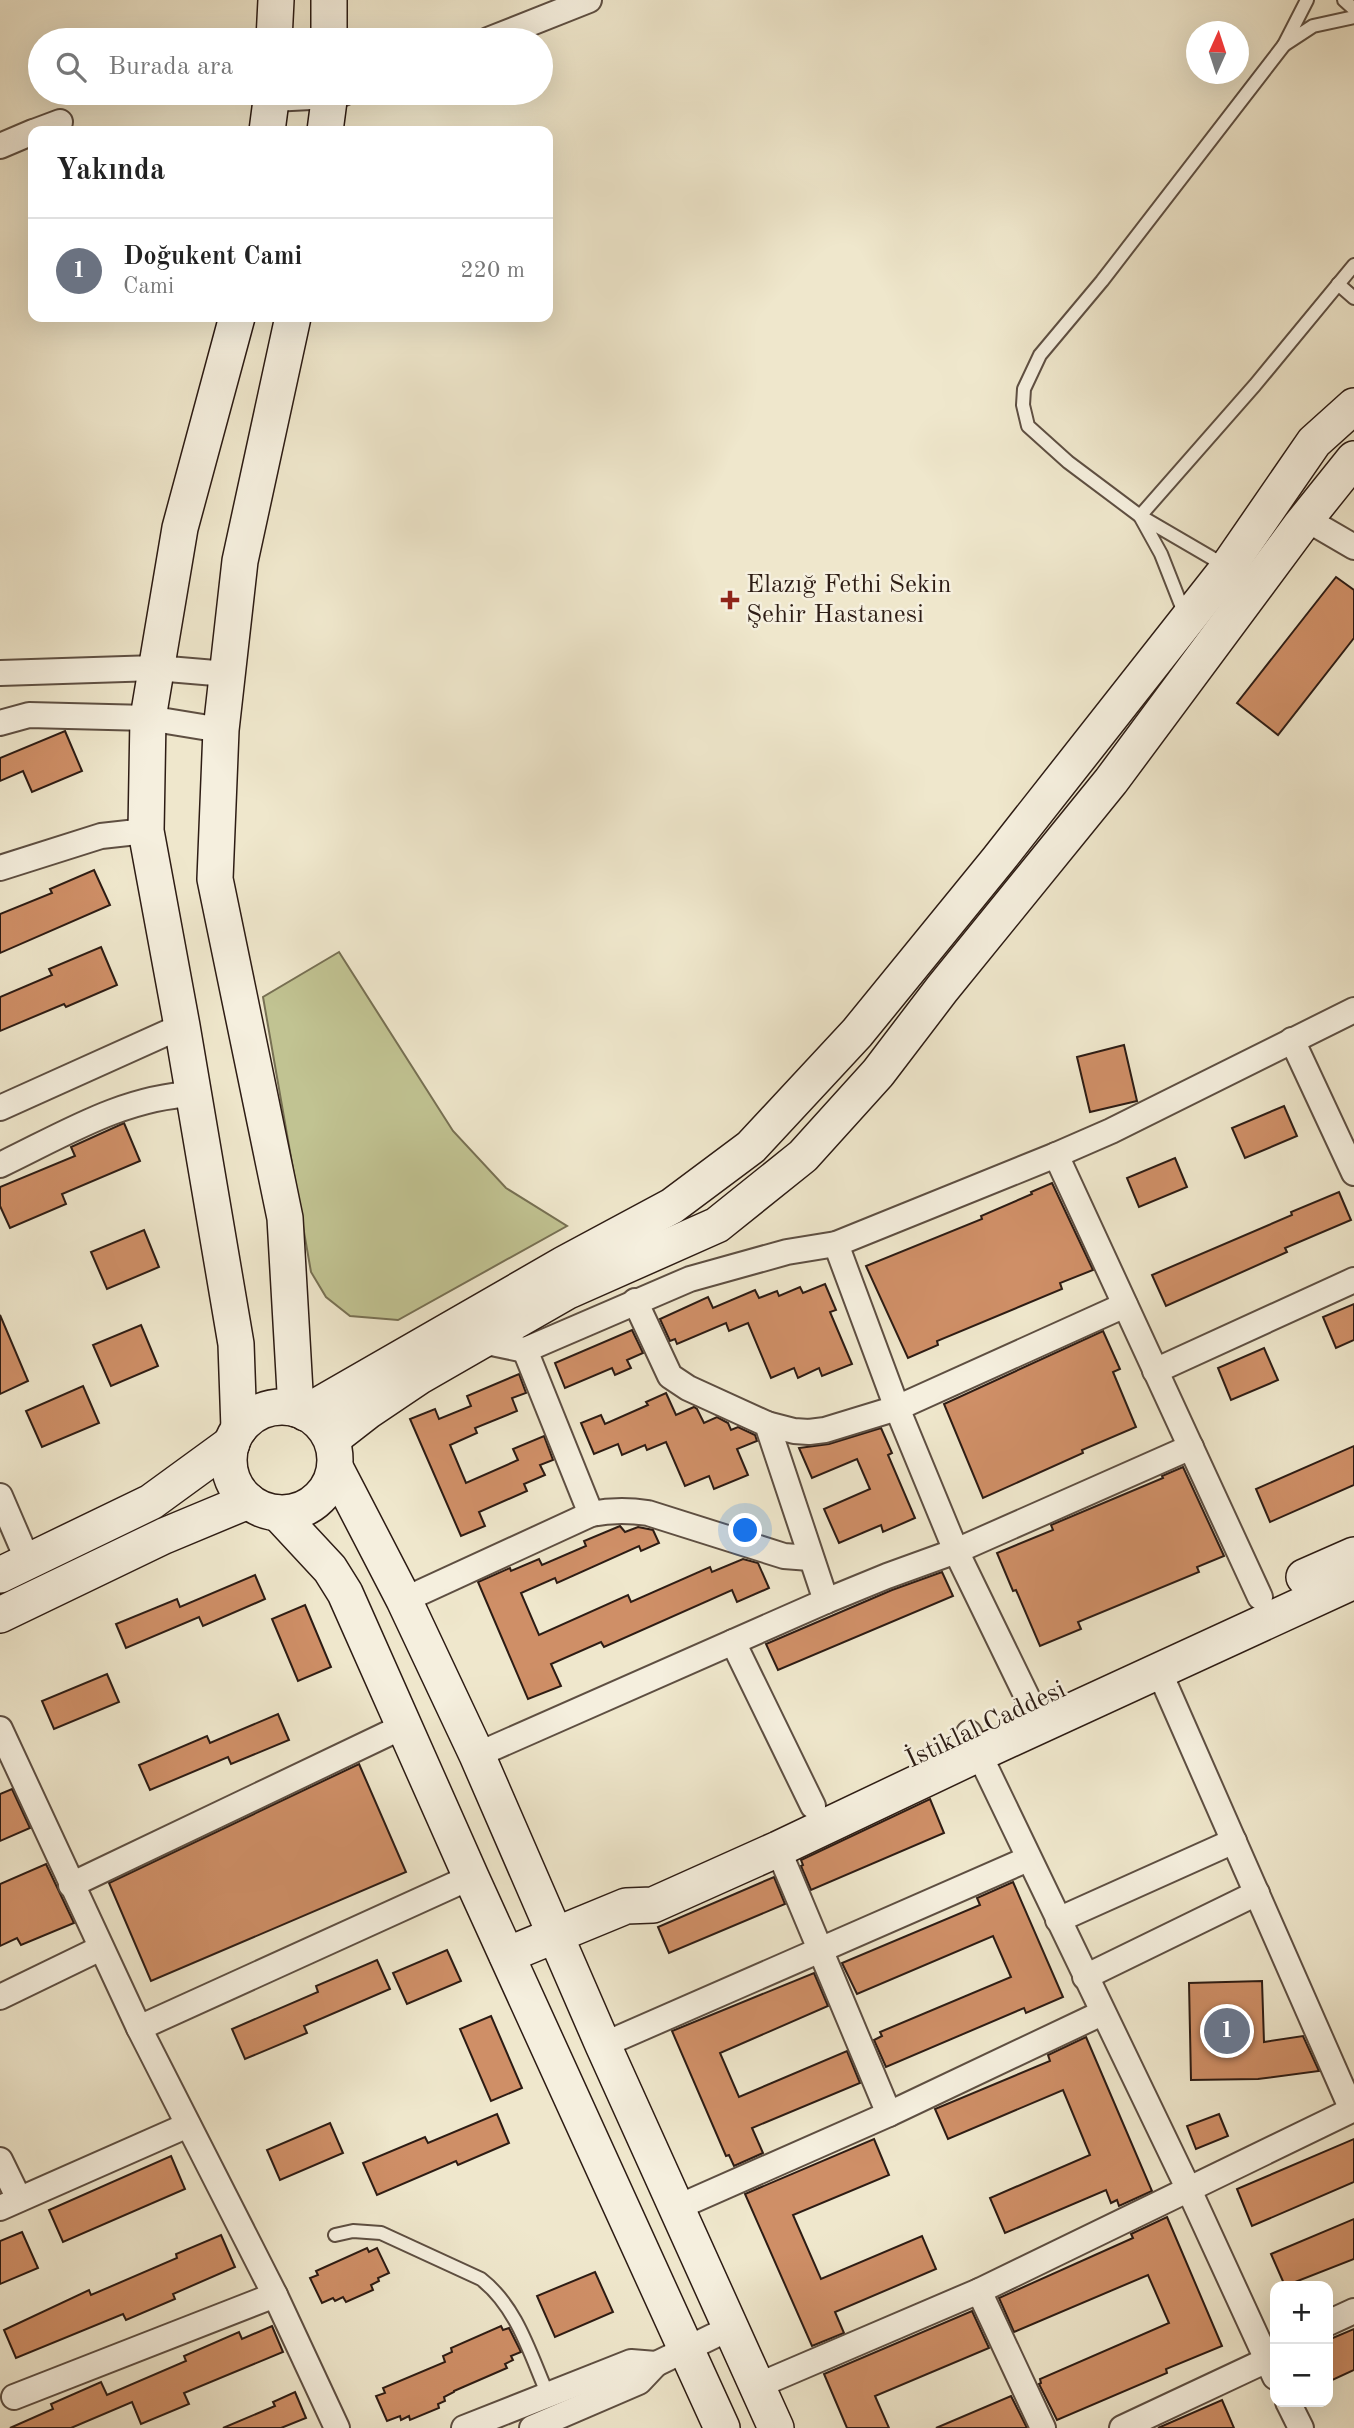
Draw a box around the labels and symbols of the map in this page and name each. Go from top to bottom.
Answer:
north arrow [1186,21,1249,84]
place label: Elazığ Fethi Sekin Şehir Hastanesi [746,572,951,628]
marker: Elazığ Fethi Sekin Şehir Hastanesi [720,590,740,610]
your location [728,1513,762,1547]
street label: İstiklal Caddesi [901,1674,1070,1773]
pin: 1 [1204,2005,1250,2057]

